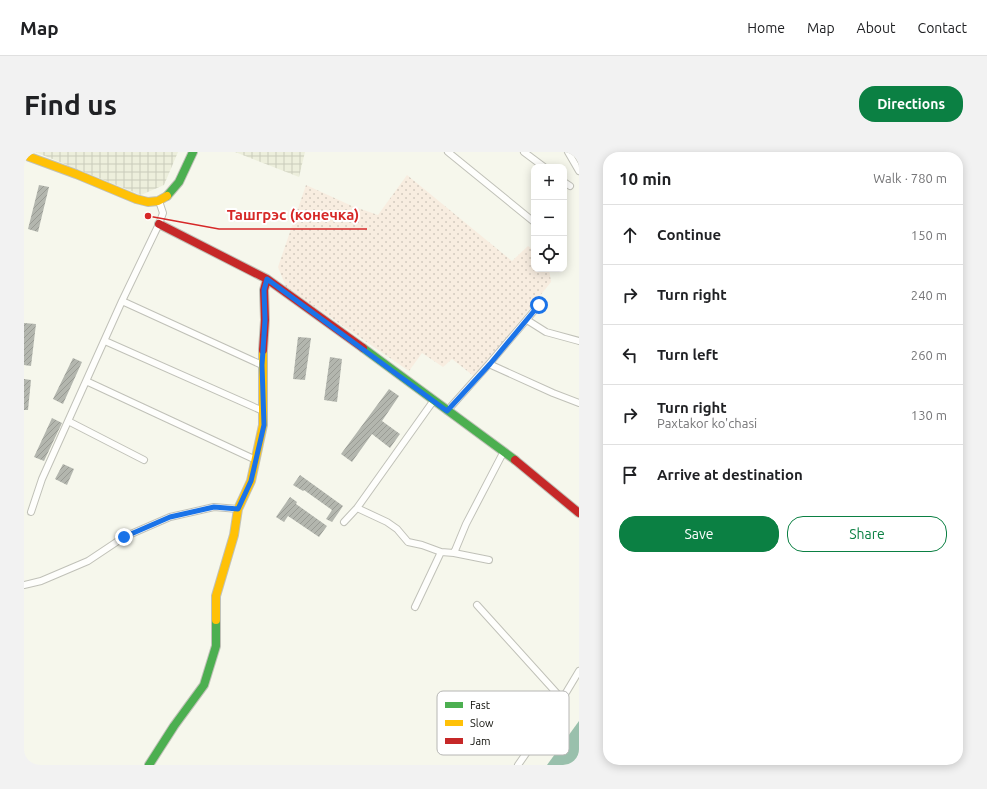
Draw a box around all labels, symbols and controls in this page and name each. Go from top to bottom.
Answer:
text: Map [20,17,59,39]
text: Home [747,20,785,36]
text: Map [807,20,835,36]
text: About [857,20,896,36]
text: Contact [918,20,967,36]
button: Directions [859,86,963,122]
text: Find us [24,89,117,120]
map controls [531,164,567,272]
button: + [531,164,567,200]
text: 10 min [619,169,672,188]
text: Walk · 780 m [873,171,947,185]
button: − [531,200,567,236]
callout: Ташгрэс (конечка) [219,202,367,229]
text: Ташгрэс (конечка) [227,206,359,223]
icon: ahead [619,224,641,246]
text: Continue [657,226,721,243]
text: 150 m [911,228,947,242]
button: locate [531,236,567,272]
icon: right [619,284,641,306]
text: Turn right [657,286,727,303]
text: 240 m [911,288,947,302]
route start [530,296,548,314]
icon: left [619,344,641,366]
text: Turn left [657,346,718,363]
text: 260 m [911,348,947,362]
text: Turn right [657,399,727,416]
icon: right [619,404,641,426]
text: 130 m [911,408,947,422]
text: Paxtakor ko'chasi [657,416,757,430]
icon: arrive [619,464,641,486]
text: Arrive at destination [657,466,803,483]
button: Save [619,516,779,552]
button: Share [787,516,947,552]
route end [115,528,133,546]
legend [437,691,569,755]
text: Fast [470,699,491,711]
text: Slow [470,717,494,729]
text: Jam [470,735,491,747]

